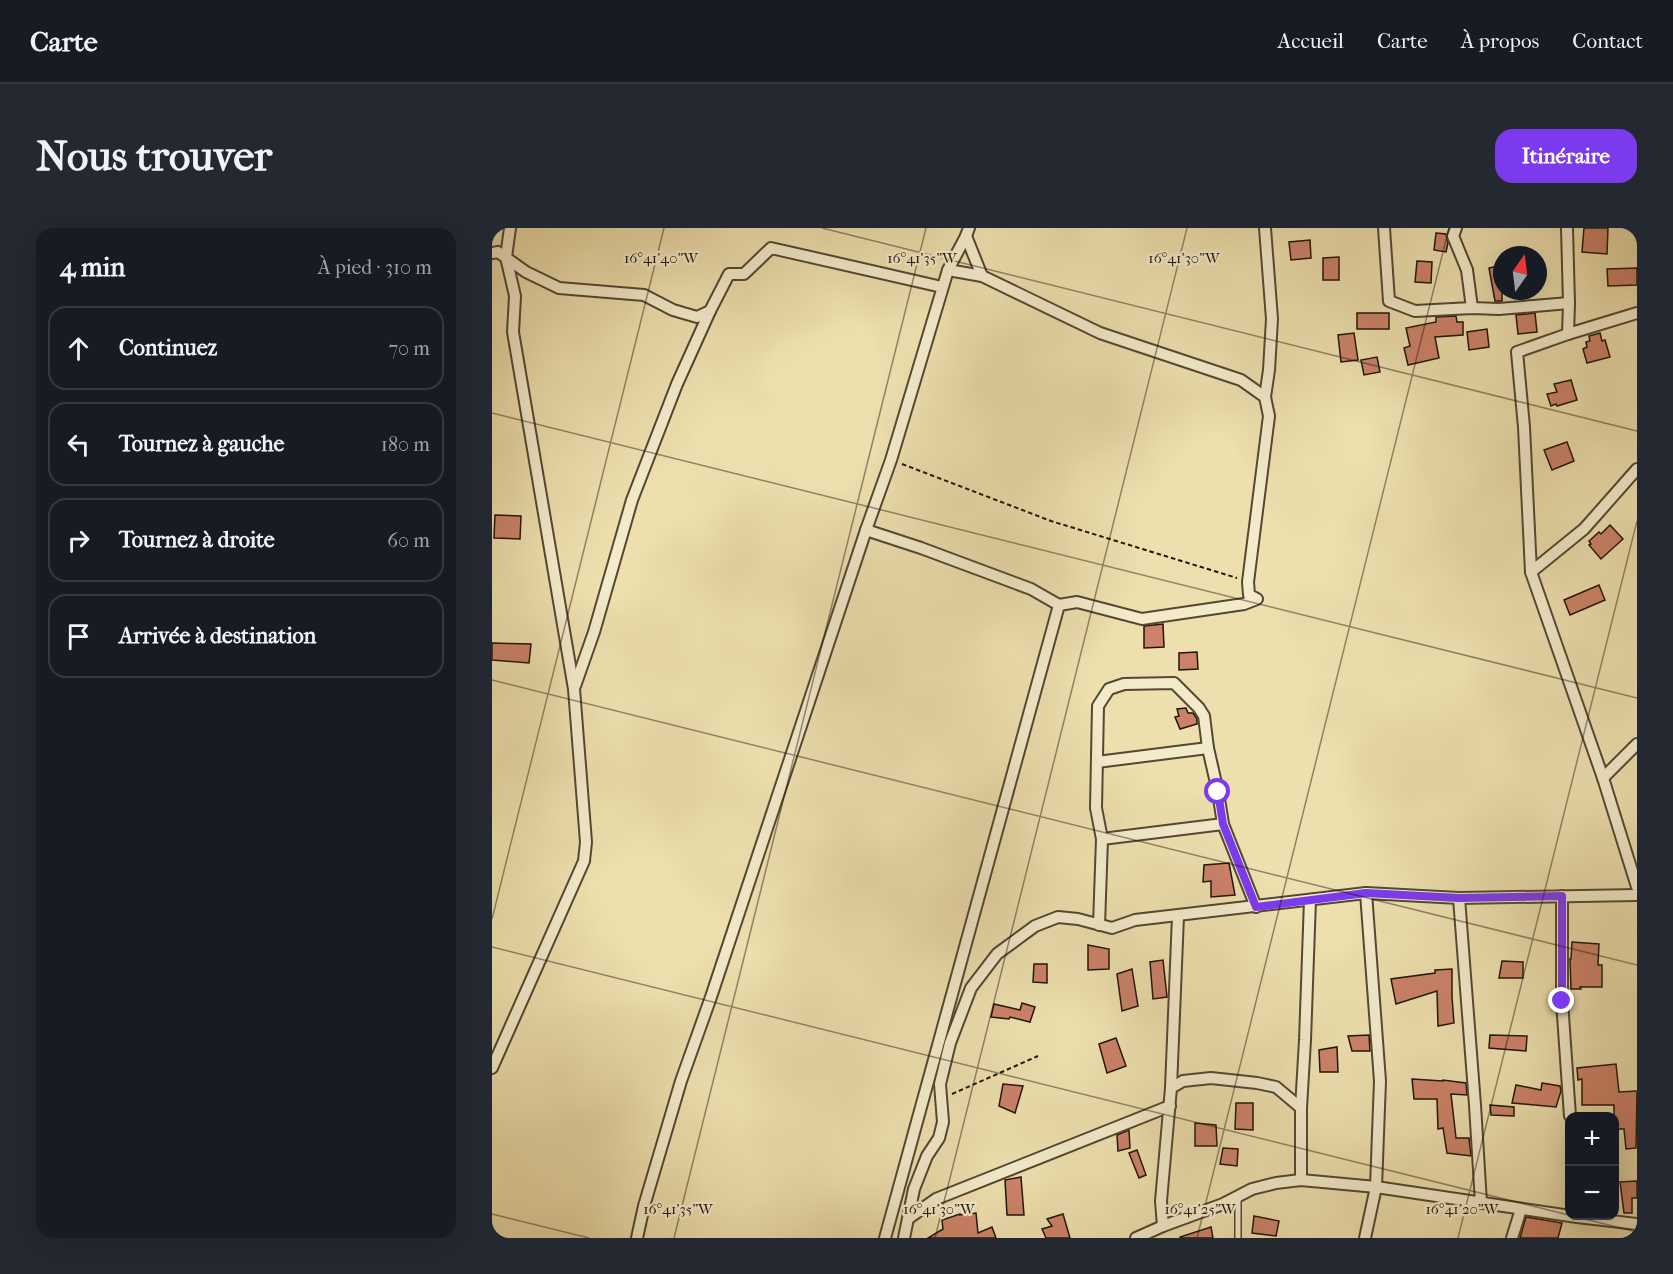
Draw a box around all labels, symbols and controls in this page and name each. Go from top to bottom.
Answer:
text: Carte [30,25,98,58]
text: Accueil [1278,29,1344,53]
text: Carte [1377,29,1428,53]
text: À propos [1461,29,1539,53]
text: Contact [1572,29,1643,53]
button: Itinéraire [1495,129,1637,183]
text: Nous trouver [36,132,272,181]
north arrow [1493,246,1547,300]
text: 16°41'40"W [624,249,699,267]
text: 16°41'35"W [887,249,958,267]
text: 16°41'30"W [1148,249,1221,267]
text: 4 min [60,252,125,283]
text: À pied · 310 m [318,256,432,279]
icon: ahead [62,332,95,365]
text: Continuez [119,335,217,361]
text: 70 m [388,337,430,360]
icon: left [62,428,95,461]
text: Tournez à gauche [119,431,284,457]
text: 180 m [381,433,430,456]
icon: right [62,524,95,557]
text: Tournez à droite [119,527,275,553]
text: 60 m [387,529,430,552]
icon: arrive [62,620,95,653]
text: Arrivée à destination [119,623,316,649]
route start [1204,778,1230,804]
route end [1548,987,1574,1013]
map controls [1565,1112,1619,1220]
button: + [1565,1112,1619,1166]
button: − [1565,1166,1619,1220]
text: 16°41'35"W [643,1200,714,1218]
text: 16°41'30"W [903,1200,976,1218]
text: 16°41'25"W [1164,1200,1237,1218]
text: 16°41'20"W [1426,1200,1500,1218]

